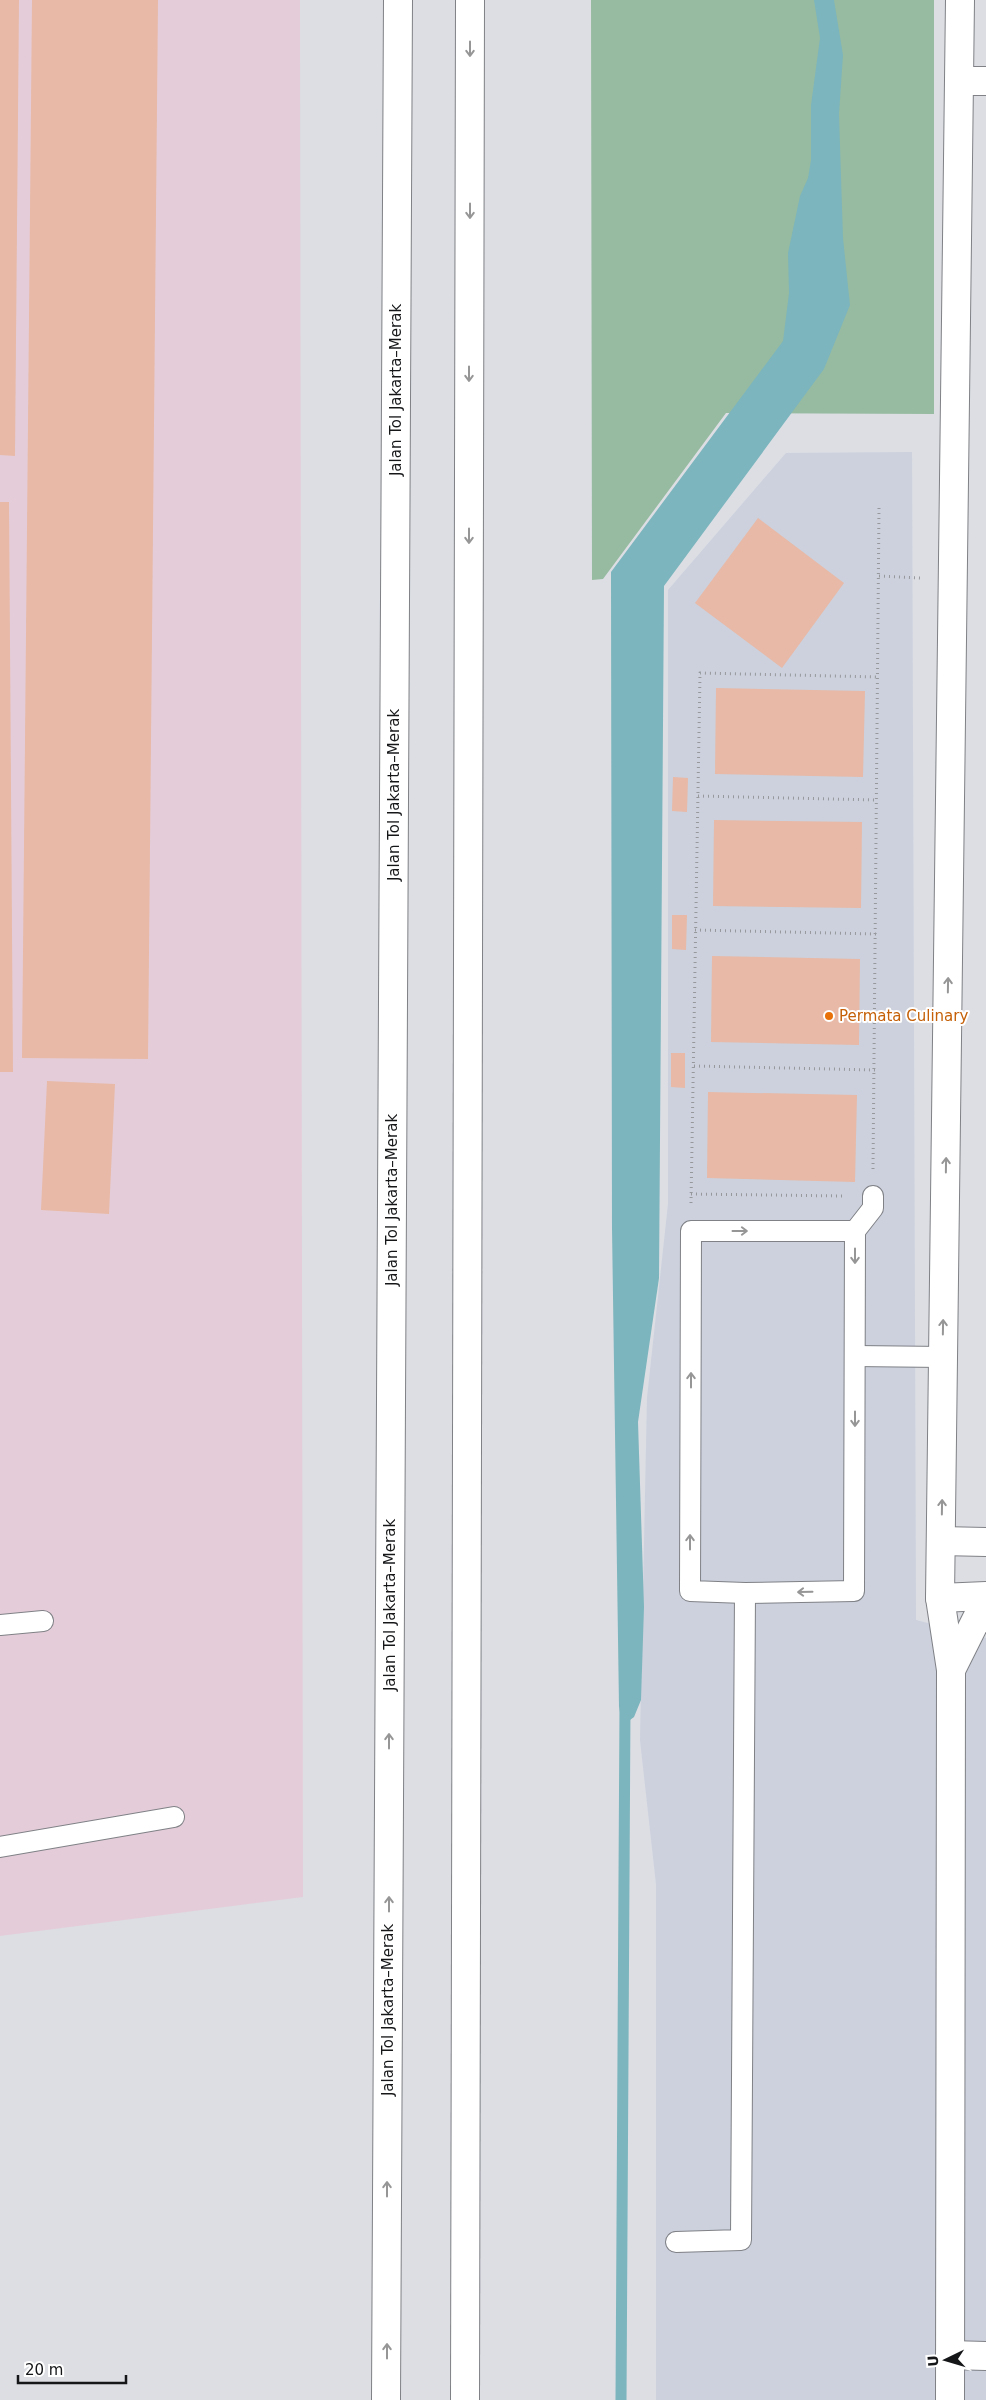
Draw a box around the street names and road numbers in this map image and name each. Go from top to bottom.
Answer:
street label: Jalan Tol Jakarta–Merak [387,304,405,477]
street label: Jalan Tol Jakarta–Merak [385,709,403,882]
street label: Jalan Tol Jakarta–Merak [383,1114,401,1287]
street label: Jalan Tol Jakarta–Merak [381,1519,399,1692]
street label: Jalan Tol Jakarta–Merak [379,1924,397,2097]

